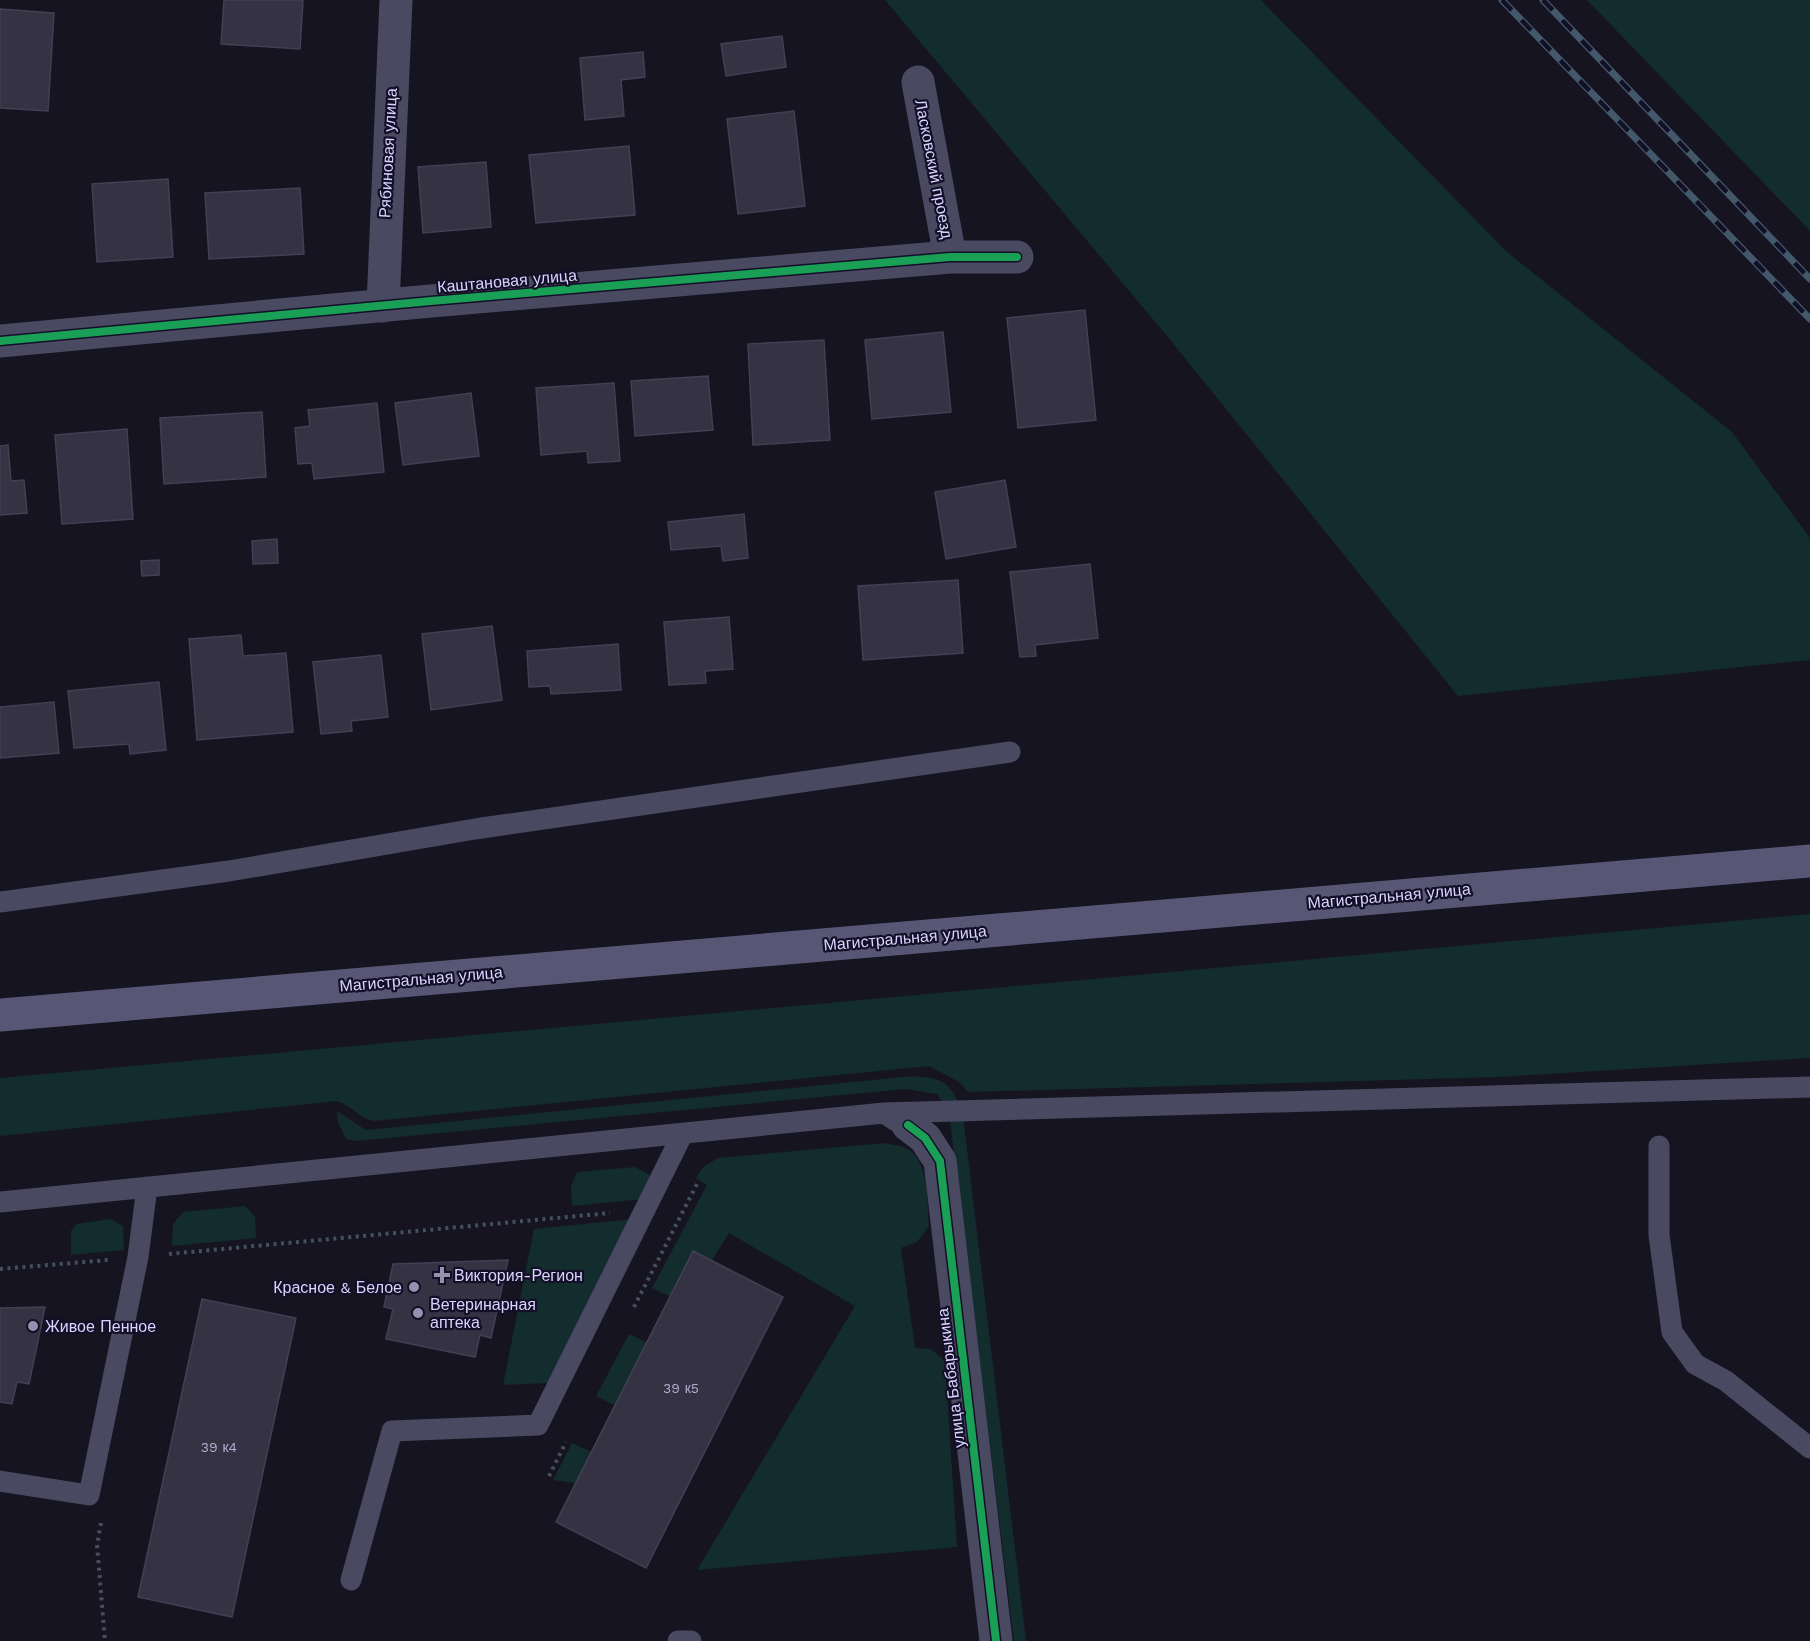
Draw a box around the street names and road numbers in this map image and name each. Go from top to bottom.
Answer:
street label: Рябиновая улица [375,88,401,218]
street label: Ласковский проезд [911,98,957,241]
street label: Каштановая улица [436,265,578,297]
street label: Магистральная улица [1307,879,1472,913]
street label: Магистральная улица [823,921,988,955]
street label: Магистральная улица [339,962,504,996]
street label: улица Бабарыкина [933,1307,969,1449]

